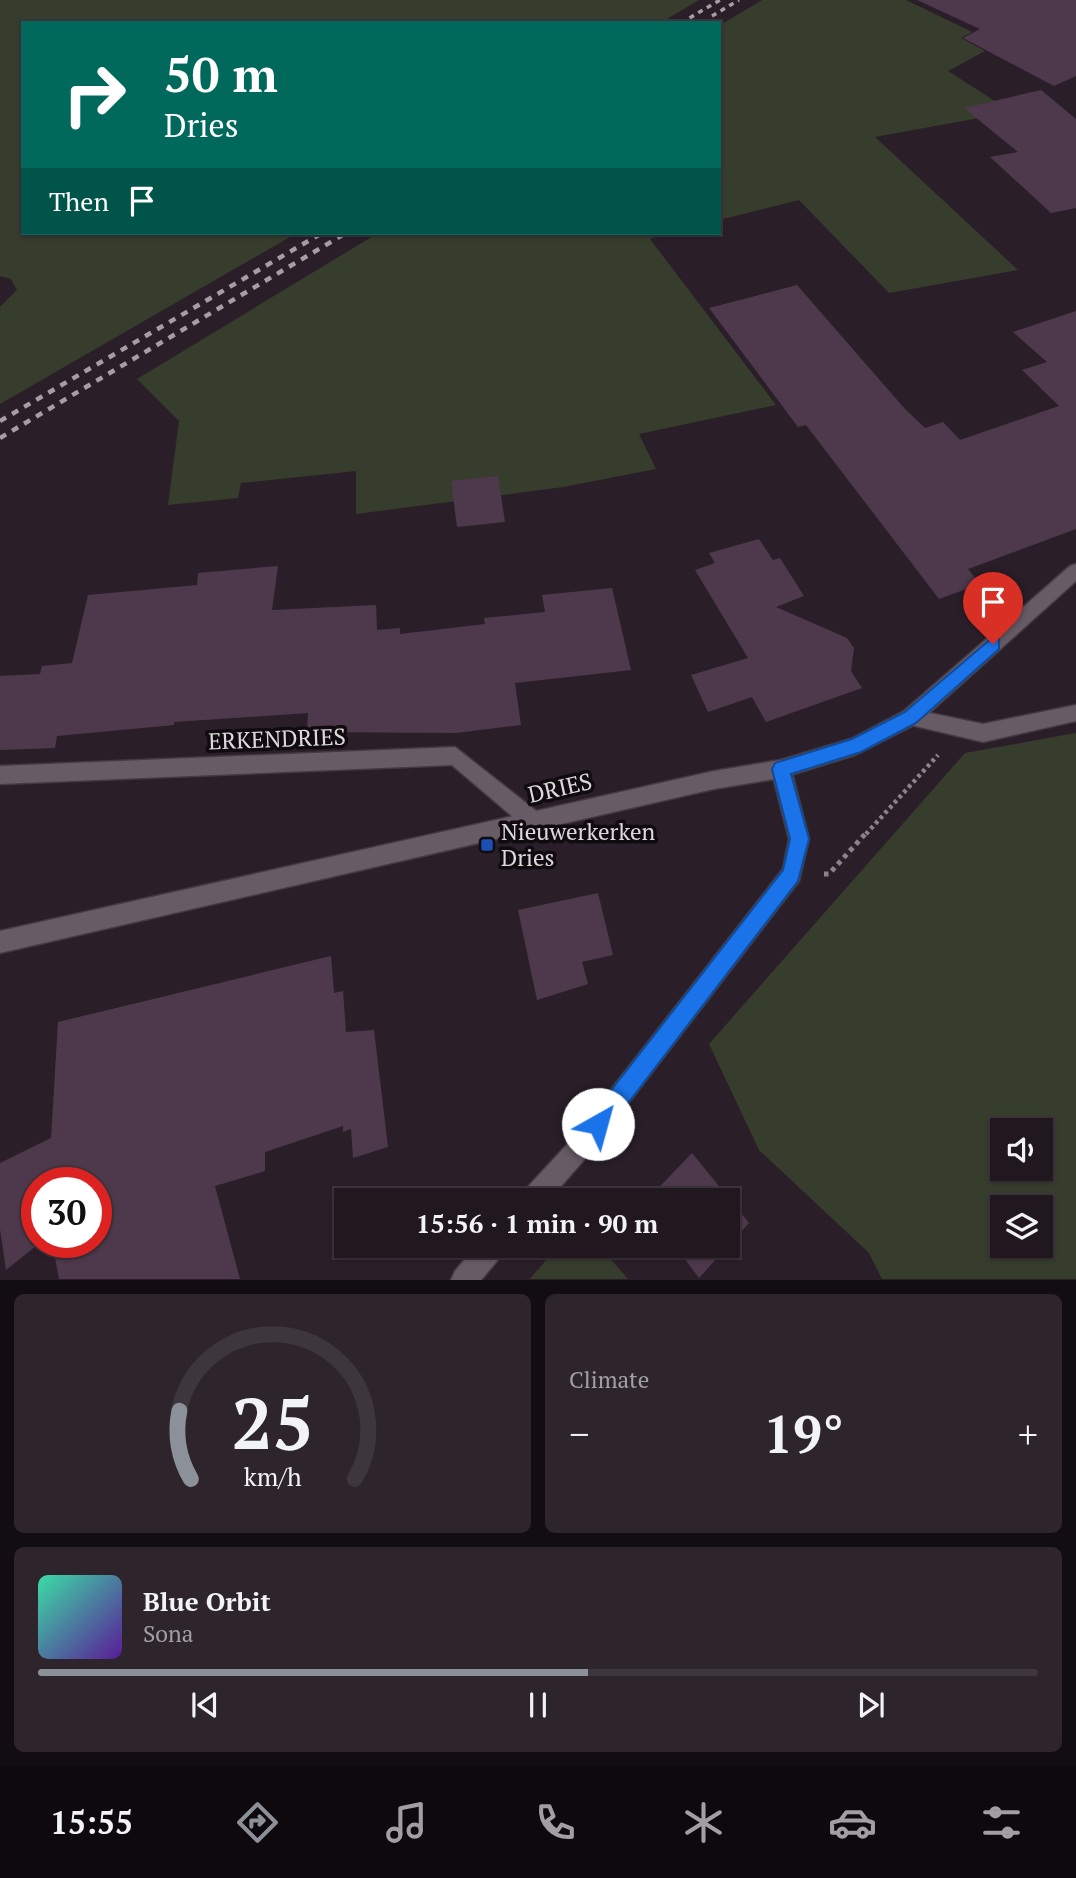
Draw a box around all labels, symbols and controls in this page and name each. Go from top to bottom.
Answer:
text: 50 m [164,41,278,106]
icon: right [49,49,140,140]
text: Dries [164,104,239,146]
icon: arrive [123,182,161,220]
text: Then [49,184,109,218]
pin [963,572,1023,644]
icon: arrive [974,583,1012,621]
street label: ERKENDRIES [208,721,346,756]
street label: DRIES [525,765,595,810]
place label: Nieuwerkerken Dries [501,816,656,873]
marker: Nieuwerkerken Dries [479,837,495,853]
position arrow [561,1087,635,1161]
map controls [990,1118,1053,1258]
button: sound [990,1118,1053,1181]
speed limit sign: 30 [21,1167,112,1258]
button: layers [990,1195,1053,1258]
text: 15:56 · 1 min · 90 m [416,1206,658,1240]
text: Climate [569,1364,649,1395]
text: 25 [231,1374,314,1471]
text: 19° [763,1399,844,1468]
text: − [569,1409,589,1459]
text: + [1018,1409,1038,1459]
text: km/h [244,1460,302,1493]
text: Blue Orbit [143,1584,271,1618]
text: Sona [143,1618,193,1649]
icon: previous [186,1686,224,1724]
icon: pause [519,1686,557,1724]
icon: next [852,1686,890,1724]
icon: directions [233,1798,282,1847]
icon: music [382,1798,431,1847]
icon: phone [531,1798,580,1847]
icon: climate [679,1798,728,1847]
icon: car [828,1798,877,1847]
icon: filters [977,1798,1026,1847]
text: 15:55 [50,1801,133,1843]

